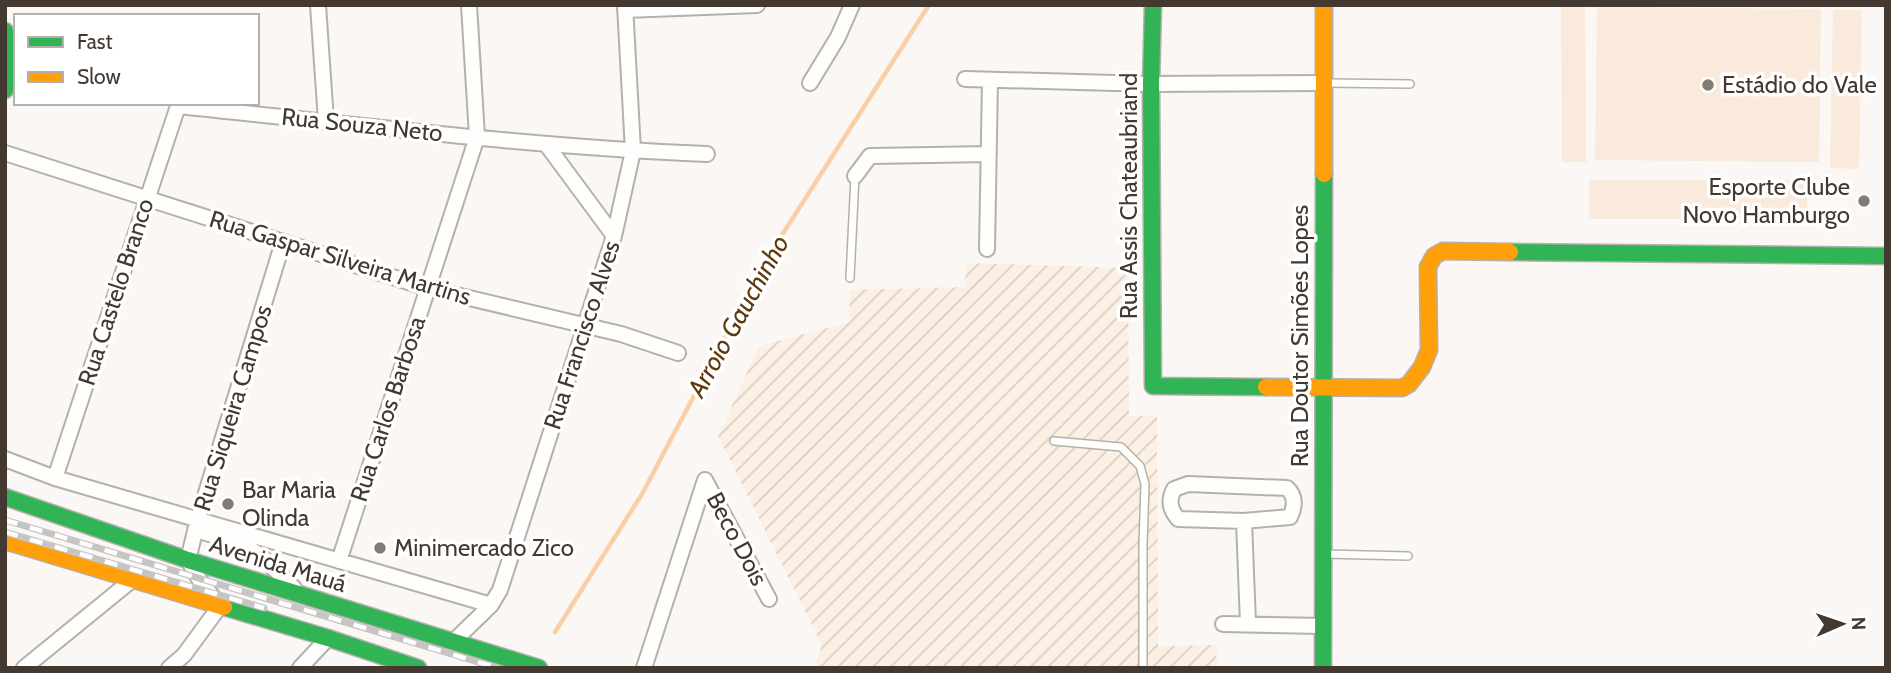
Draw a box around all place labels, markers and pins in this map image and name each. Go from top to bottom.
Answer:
place label: Estádio do Vale [1722,70,1877,99]
marker: Estádio do Vale [1700,77,1716,93]
place label: Esporte Clube Novo Hamburgo [1683,172,1850,229]
marker: Esporte Clube Novo Hamburgo [1856,193,1872,209]
place label: Bar Maria Olinda [242,475,336,532]
marker: Bar Maria Olinda [220,496,236,512]
place label: Minimercado Zico [394,533,574,562]
marker: Minimercado Zico [372,540,388,556]

